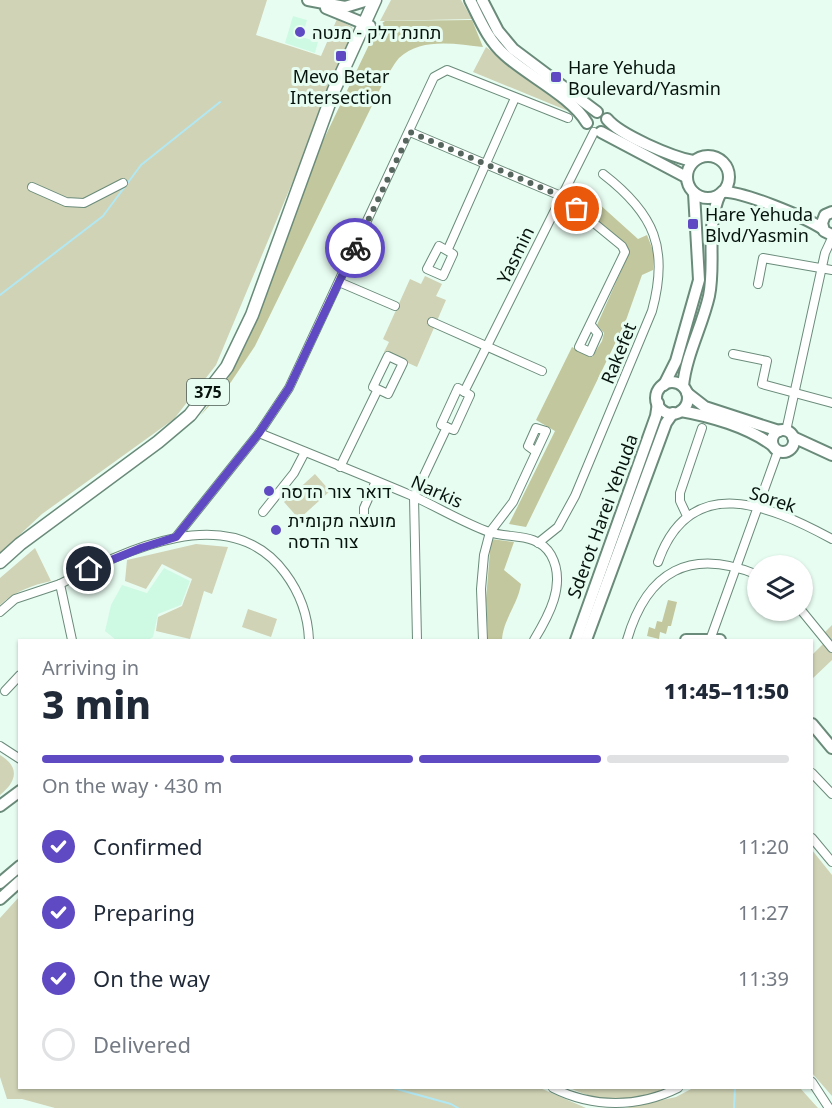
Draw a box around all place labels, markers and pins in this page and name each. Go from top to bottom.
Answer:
place label: תחנת דלק - מנטה [312,20,441,44]
marker: תחנת דלק - מנטה [293,25,307,39]
marker: Mevo Betar Intersection [334,49,348,63]
place label: Hare Yehuda Boulevard/Yasmin [568,55,721,100]
place label: Mevo Betar Intersection [290,64,392,109]
marker: Hare Yehuda Boulevard/Yasmin [549,70,563,84]
pin [551,183,602,234]
place label: Hare Yehuda Blvd/Yasmin [705,202,813,247]
marker: Hare Yehuda Blvd/Yasmin [686,217,700,231]
place label: דואר צור הדסה [281,479,391,503]
marker: דואר צור הדסה [262,484,276,498]
place label: מועצה מקומית צור הדסה [288,508,396,553]
marker: מועצה מקומית צור הדסה [269,523,283,537]
pin [63,543,114,594]

